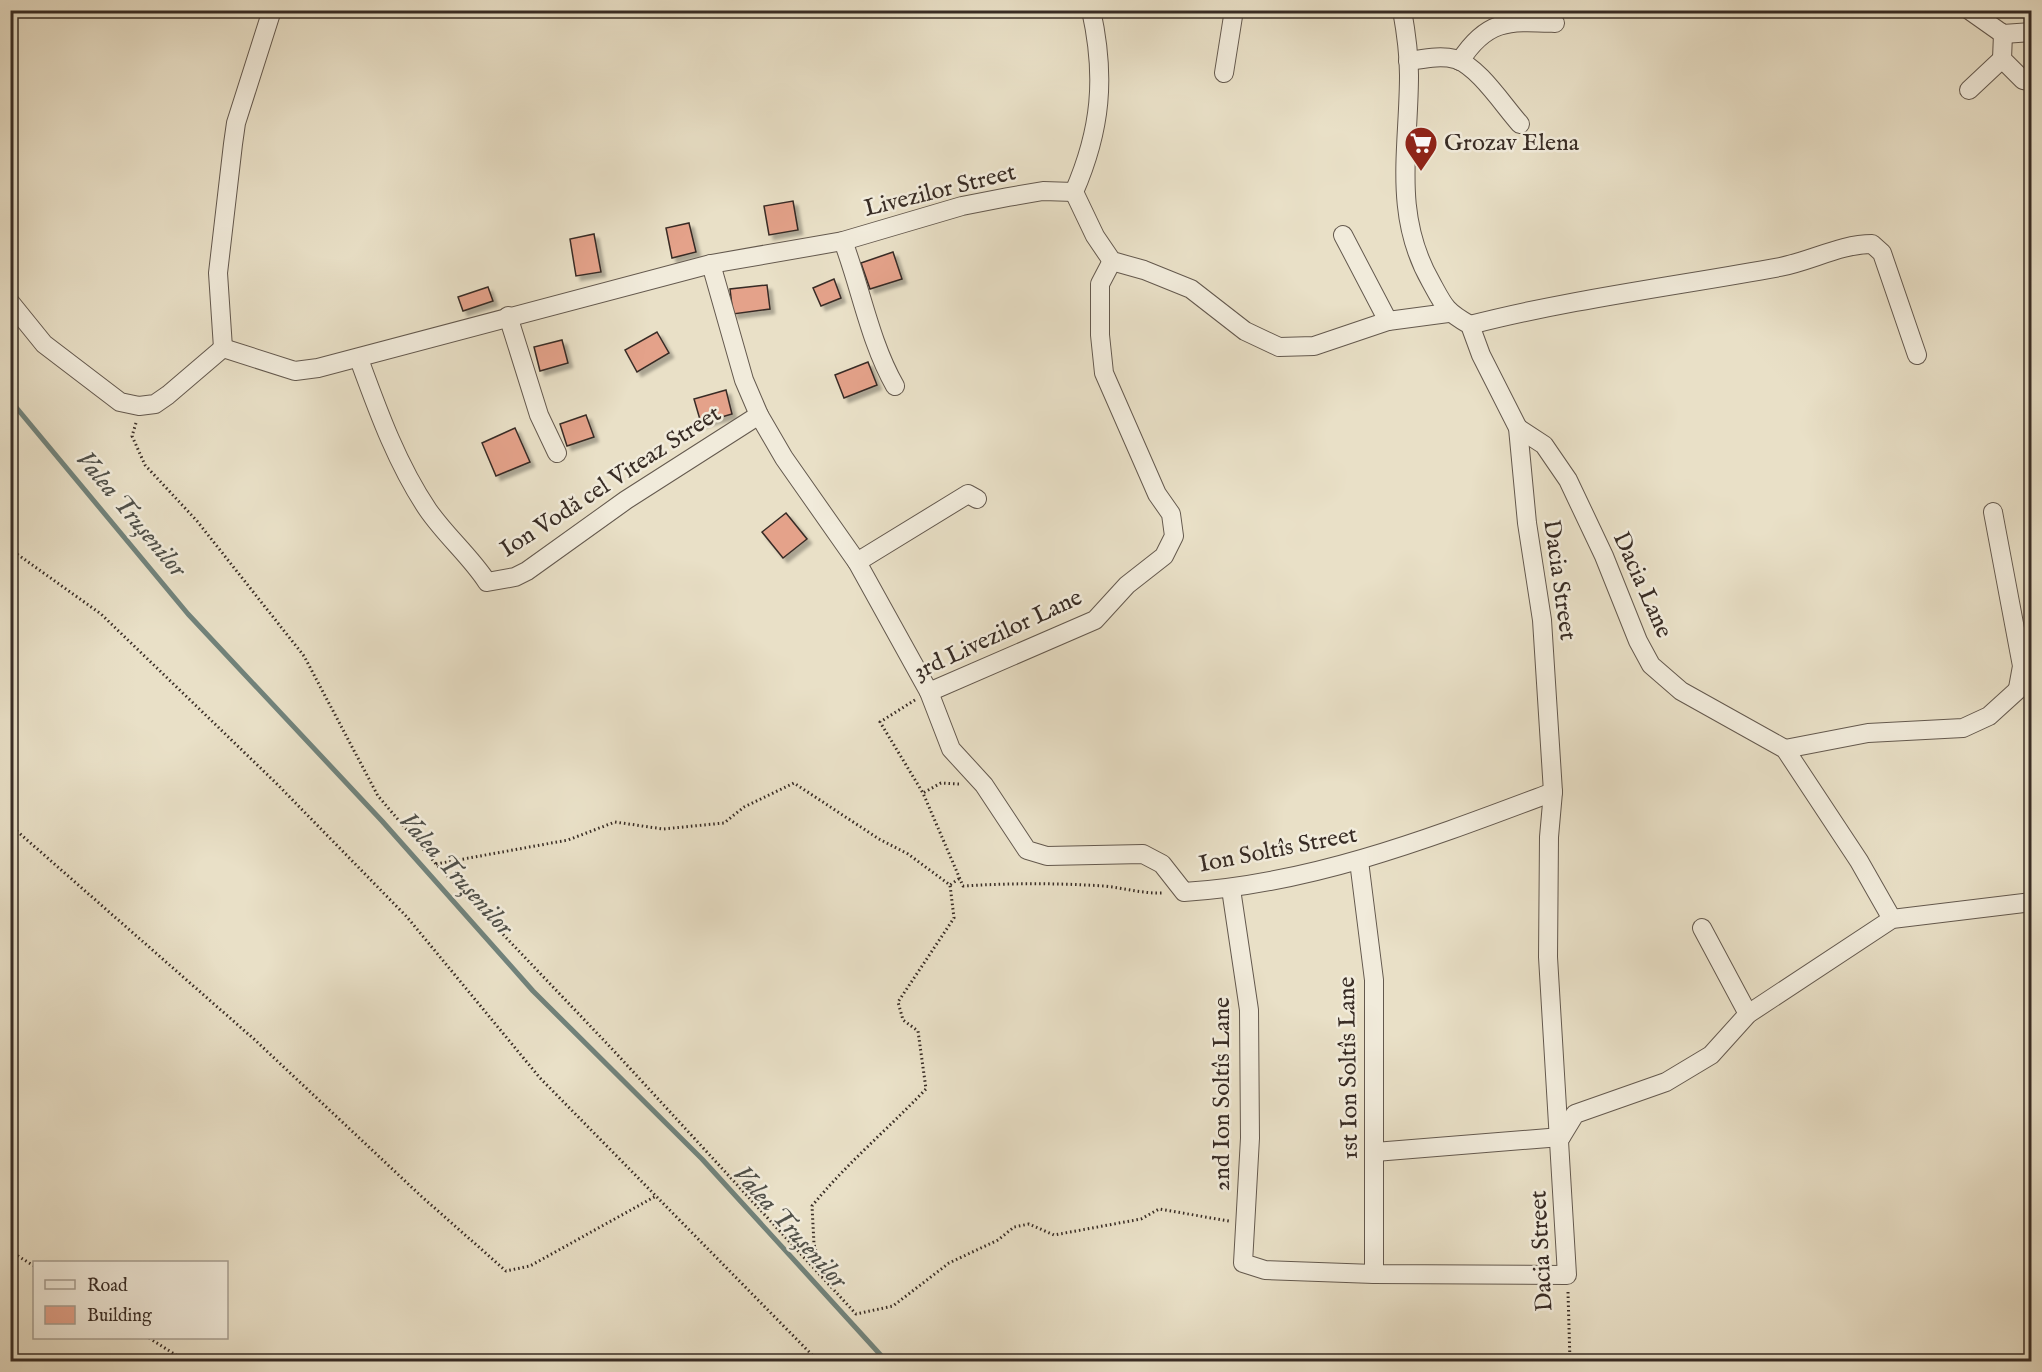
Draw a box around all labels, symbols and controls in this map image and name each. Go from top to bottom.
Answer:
supermarket icon: Grozav Elena [1403,125,1439,172]
place label: Grozav Elena [1444,128,1580,159]
street label: Livezilor Street [861,157,1019,225]
street label: Ion Vodă cel Viteaz Street [495,399,727,565]
water label: Valea Trușenilor [68,444,194,585]
street label: Dacia Street [1535,518,1583,642]
street label: Dacia Lane [1605,527,1679,643]
street label: 3rd Livezilor Lane [909,582,1087,688]
water label: Valea Trușenilor [392,805,521,944]
street label: Ion Soltîs Street [1196,819,1360,881]
street label: 1st Ion Soltîs Lane [1332,976,1366,1160]
street label: 2nd Ion Soltîs Lane [1207,997,1238,1191]
water label: Valea Trușenilor [726,1158,855,1297]
street label: Dacia Street [1523,1189,1561,1313]
legend [33,1261,228,1339]
text: Road [87,1275,128,1298]
text: Building [87,1305,152,1328]

